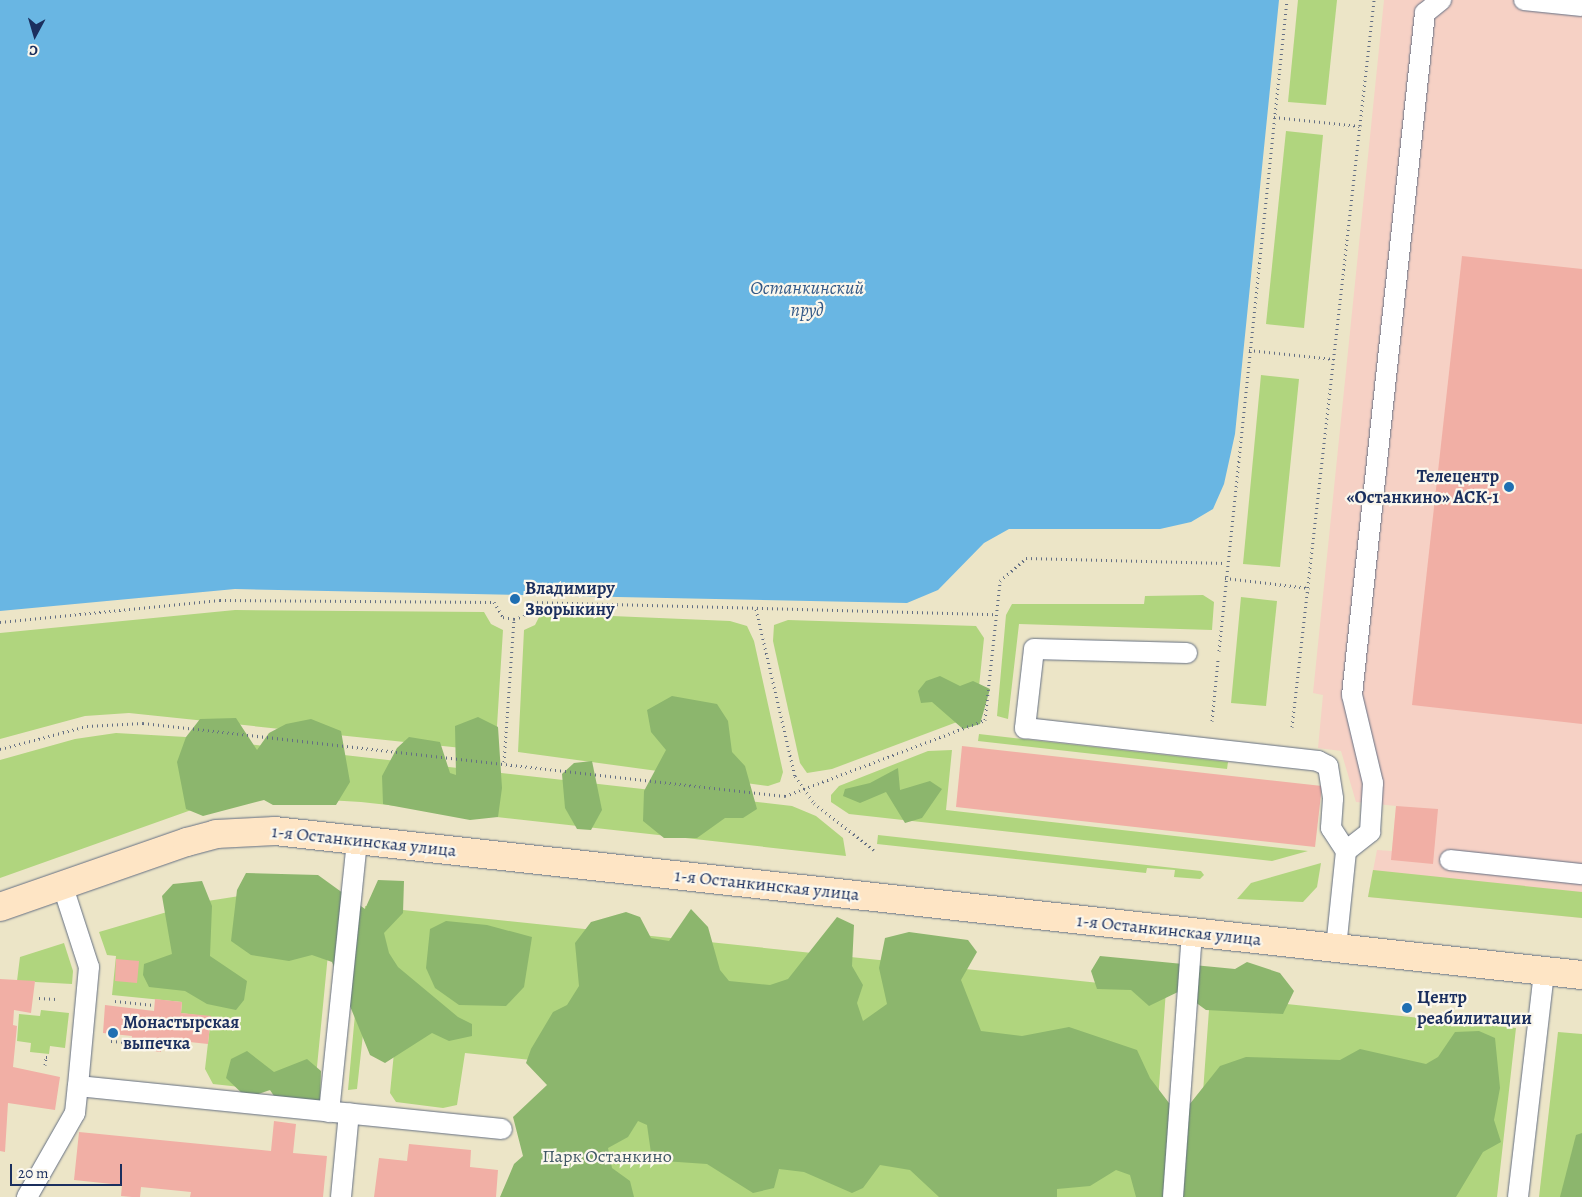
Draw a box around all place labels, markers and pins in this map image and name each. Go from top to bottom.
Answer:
place label: Телецентр «Останкино» АСК-1 [1347,466,1499,508]
marker: Телецентр «Останкино» АСК-1 [1503,481,1515,493]
place label: Владимиру Зворыкину [525,578,615,620]
marker: Владимиру Зворыкину [509,593,521,605]
place label: Центр реабилитации [1417,987,1532,1030]
marker: Центр реабилитации [1401,1002,1413,1014]
place label: Монастырская выпечка [123,1012,239,1054]
marker: Монастырская выпечка [107,1027,119,1039]

